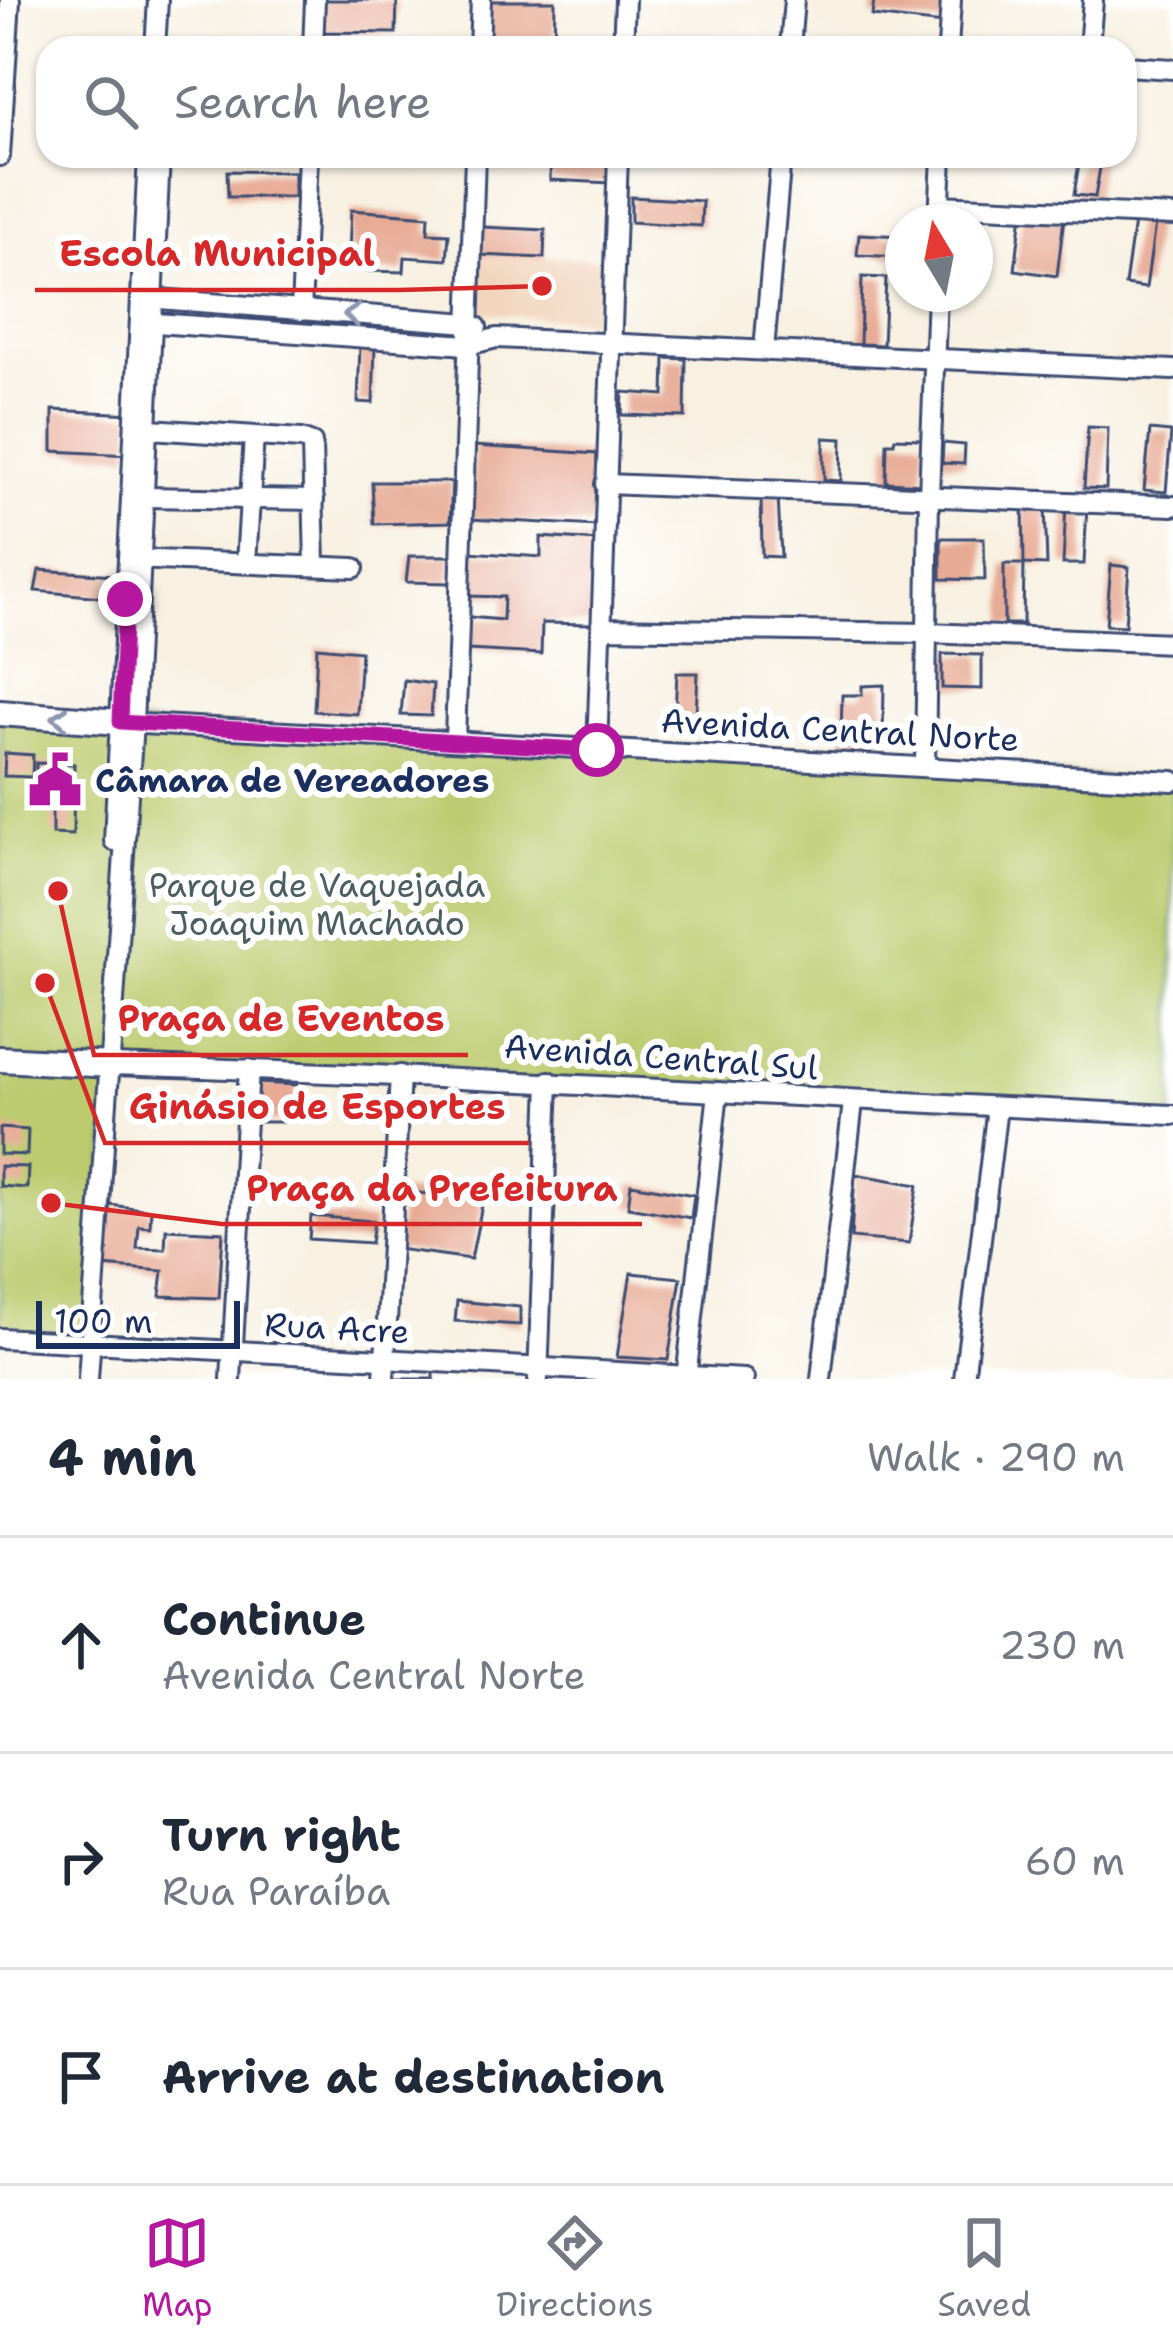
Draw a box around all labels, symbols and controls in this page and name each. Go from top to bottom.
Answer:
search box [36,36,1137,168]
icon: search [78,69,144,135]
text: Search here [174,72,431,132]
north arrow [885,204,993,312]
callout: Escola Municipal [35,218,399,290]
text: Escola Municipal [59,229,375,278]
one-way arrow [342,302,361,328]
route end [98,572,152,626]
street label: Avenida Central Norte [660,698,1020,762]
one-way arrow [50,705,69,731]
route start [570,723,624,777]
public building icon: Câmara de Vereadores [26,751,84,809]
place label: Câmara de Vereadores [95,758,489,803]
park label: Parque de Vaquejada Joaquim Machado [149,863,485,946]
callout: Praça de Eventos [94,983,468,1055]
text: Praça de Eventos [118,994,444,1043]
street label: Avenida Central Sul [503,1024,819,1090]
callout: Ginásio de Esportes [105,1071,529,1143]
text: Ginásio de Esportes [129,1082,505,1131]
callout: Praça da Prefeitura [222,1152,642,1224]
text: Praça da Prefeitura [246,1164,618,1213]
scale bar [36,1295,240,1348]
text: 100 m [54,1299,153,1344]
street label: Rua Acre [263,1302,411,1354]
text: 4 min [48,1423,197,1491]
text: Walk · 290 m [867,1431,1125,1483]
text: Continue [162,1589,366,1649]
icon: ahead [48,1612,114,1678]
text: 230 m [999,1619,1125,1671]
text: Avenida Central Norte [162,1649,586,1701]
text: Turn right [162,1805,401,1865]
icon: right [48,1828,114,1894]
text: 60 m [1025,1835,1125,1887]
text: Rua Paraíba [162,1865,390,1917]
icon: arrive [48,2044,114,2110]
text: Arrive at destination [162,2047,665,2107]
tab: Map [142,2210,213,2327]
tab: Directions [496,2210,654,2327]
tab: Saved [937,2210,1031,2327]

